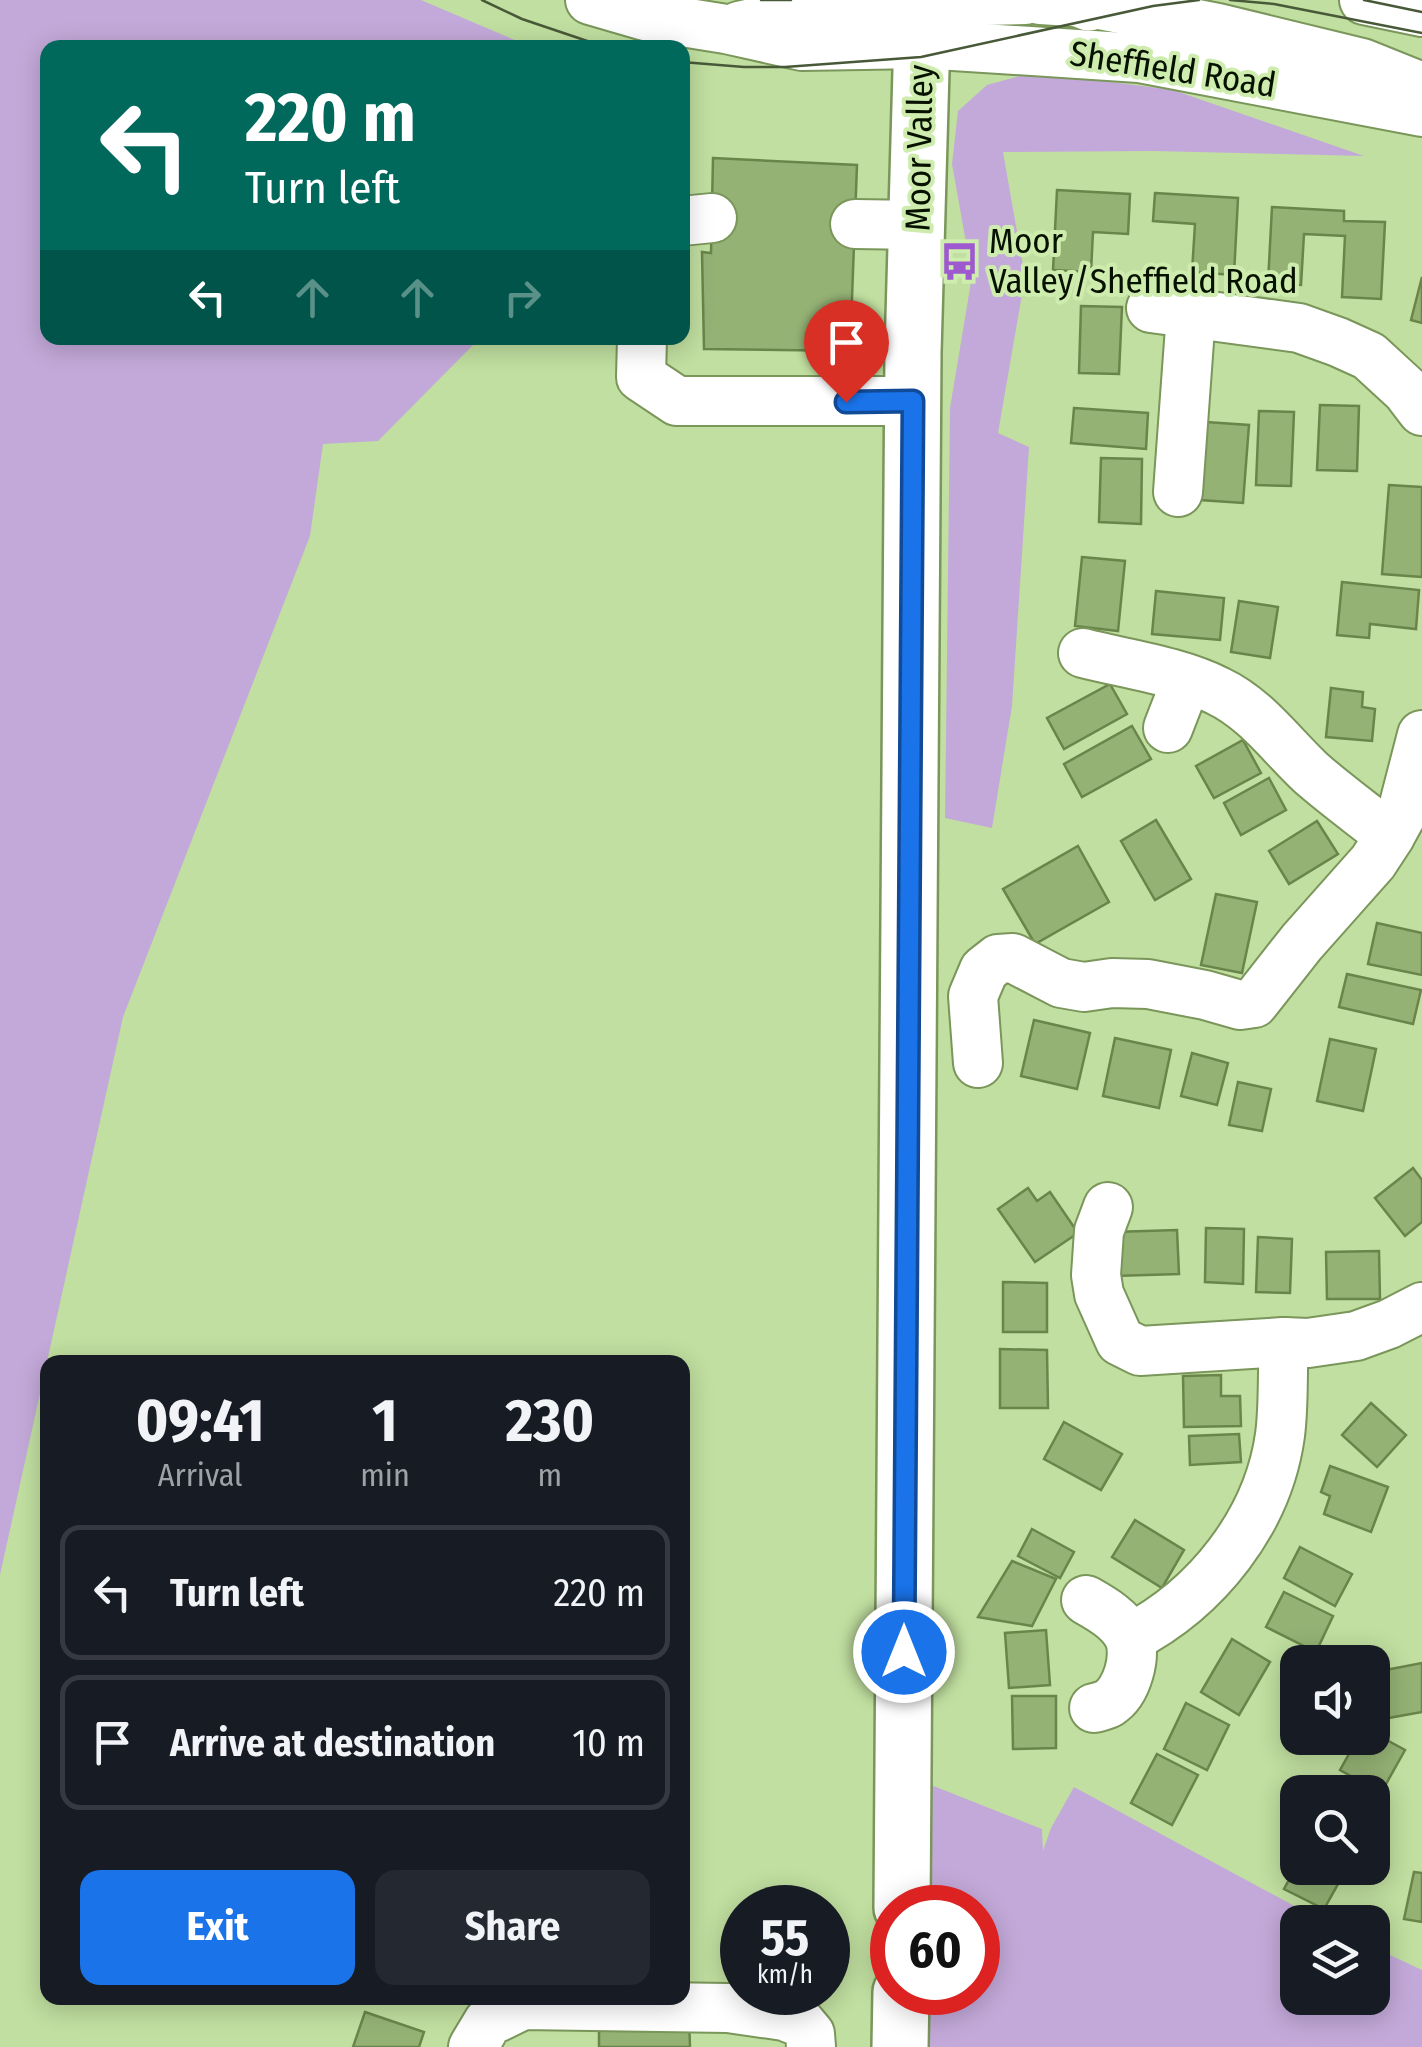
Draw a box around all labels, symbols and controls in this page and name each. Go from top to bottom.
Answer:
street label: Sheffield Road [1067,32,1279,106]
street label: Moor Valley [897,64,941,232]
text: 220 m [245,76,416,160]
icon: left [80,80,210,210]
text: Turn left [245,161,400,215]
place label: Moor Valley/Sheffield Road [989,220,1298,302]
bus stop icon: Moor Valley/Sheffield Road [938,240,980,282]
icon: left [180,270,235,325]
icon: ahead [285,270,340,325]
icon: ahead [390,270,445,325]
icon: right [495,270,550,325]
pin [804,300,889,403]
icon: arrive [819,315,874,370]
text: 09:41 [136,1385,265,1457]
text: 1 [372,1385,398,1457]
text: 230 [505,1385,594,1457]
text: Arrival [158,1456,243,1494]
text: min [360,1456,410,1494]
text: m [538,1456,562,1494]
icon: left [85,1565,140,1620]
text: Turn left [170,1570,304,1616]
text: 220 m [554,1570,645,1616]
position arrow [852,1600,956,1704]
map controls [1280,1645,1390,2015]
button: sound [1280,1645,1390,1755]
icon: arrive [85,1715,140,1770]
text: Arrive at destination [170,1720,495,1766]
text: 10 m [572,1720,645,1766]
button: search [1280,1775,1390,1885]
button: Exit [80,1870,355,1985]
button: Share [375,1870,650,1985]
speed limit sign: 60 [870,1885,1000,2015]
button: layers [1280,1905,1390,2015]
text: 55 [761,1908,809,1968]
text: km/h [757,1960,813,1990]

